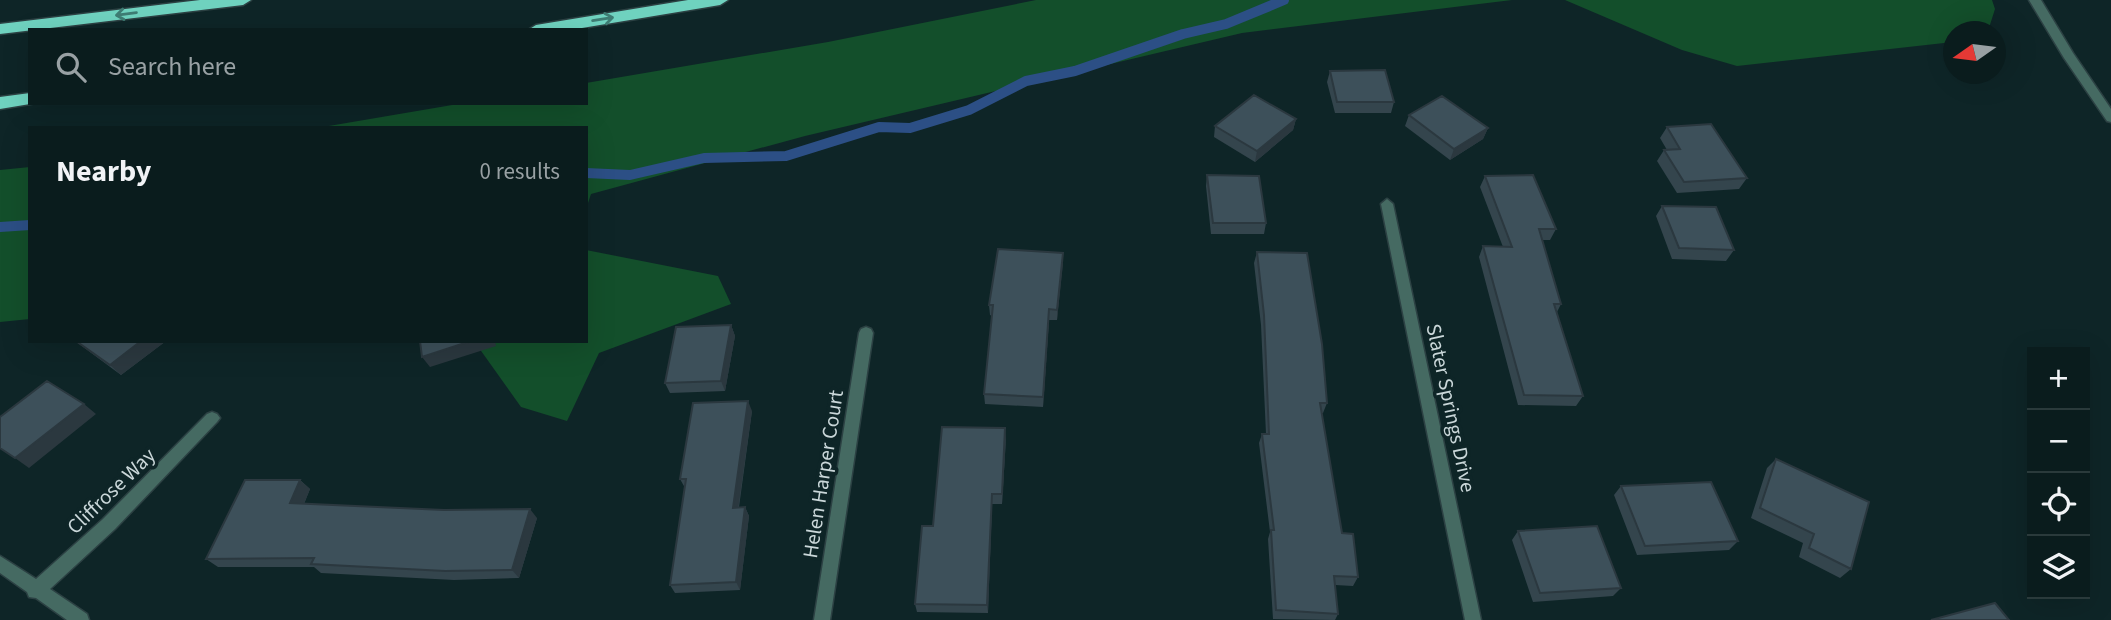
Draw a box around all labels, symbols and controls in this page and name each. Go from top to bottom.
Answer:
one-way arrow [116,8,138,21]
one-way arrow [591,12,614,25]
north arrow [1943,21,2006,84]
search box [28,28,588,105]
icon: search [52,48,90,86]
text: Search here [108,48,236,85]
text: Nearby [56,150,151,193]
text: 0 results [480,155,560,188]
street label: Slater Springs Drive [1418,321,1484,495]
map controls [2027,347,2090,599]
button: + [2027,347,2090,410]
street label: Helen Harper Court [795,388,851,560]
button: − [2027,410,2090,473]
street label: Cliffrose Way [60,441,162,541]
button: locate [2027,473,2090,536]
button: layers [2027,536,2090,599]

